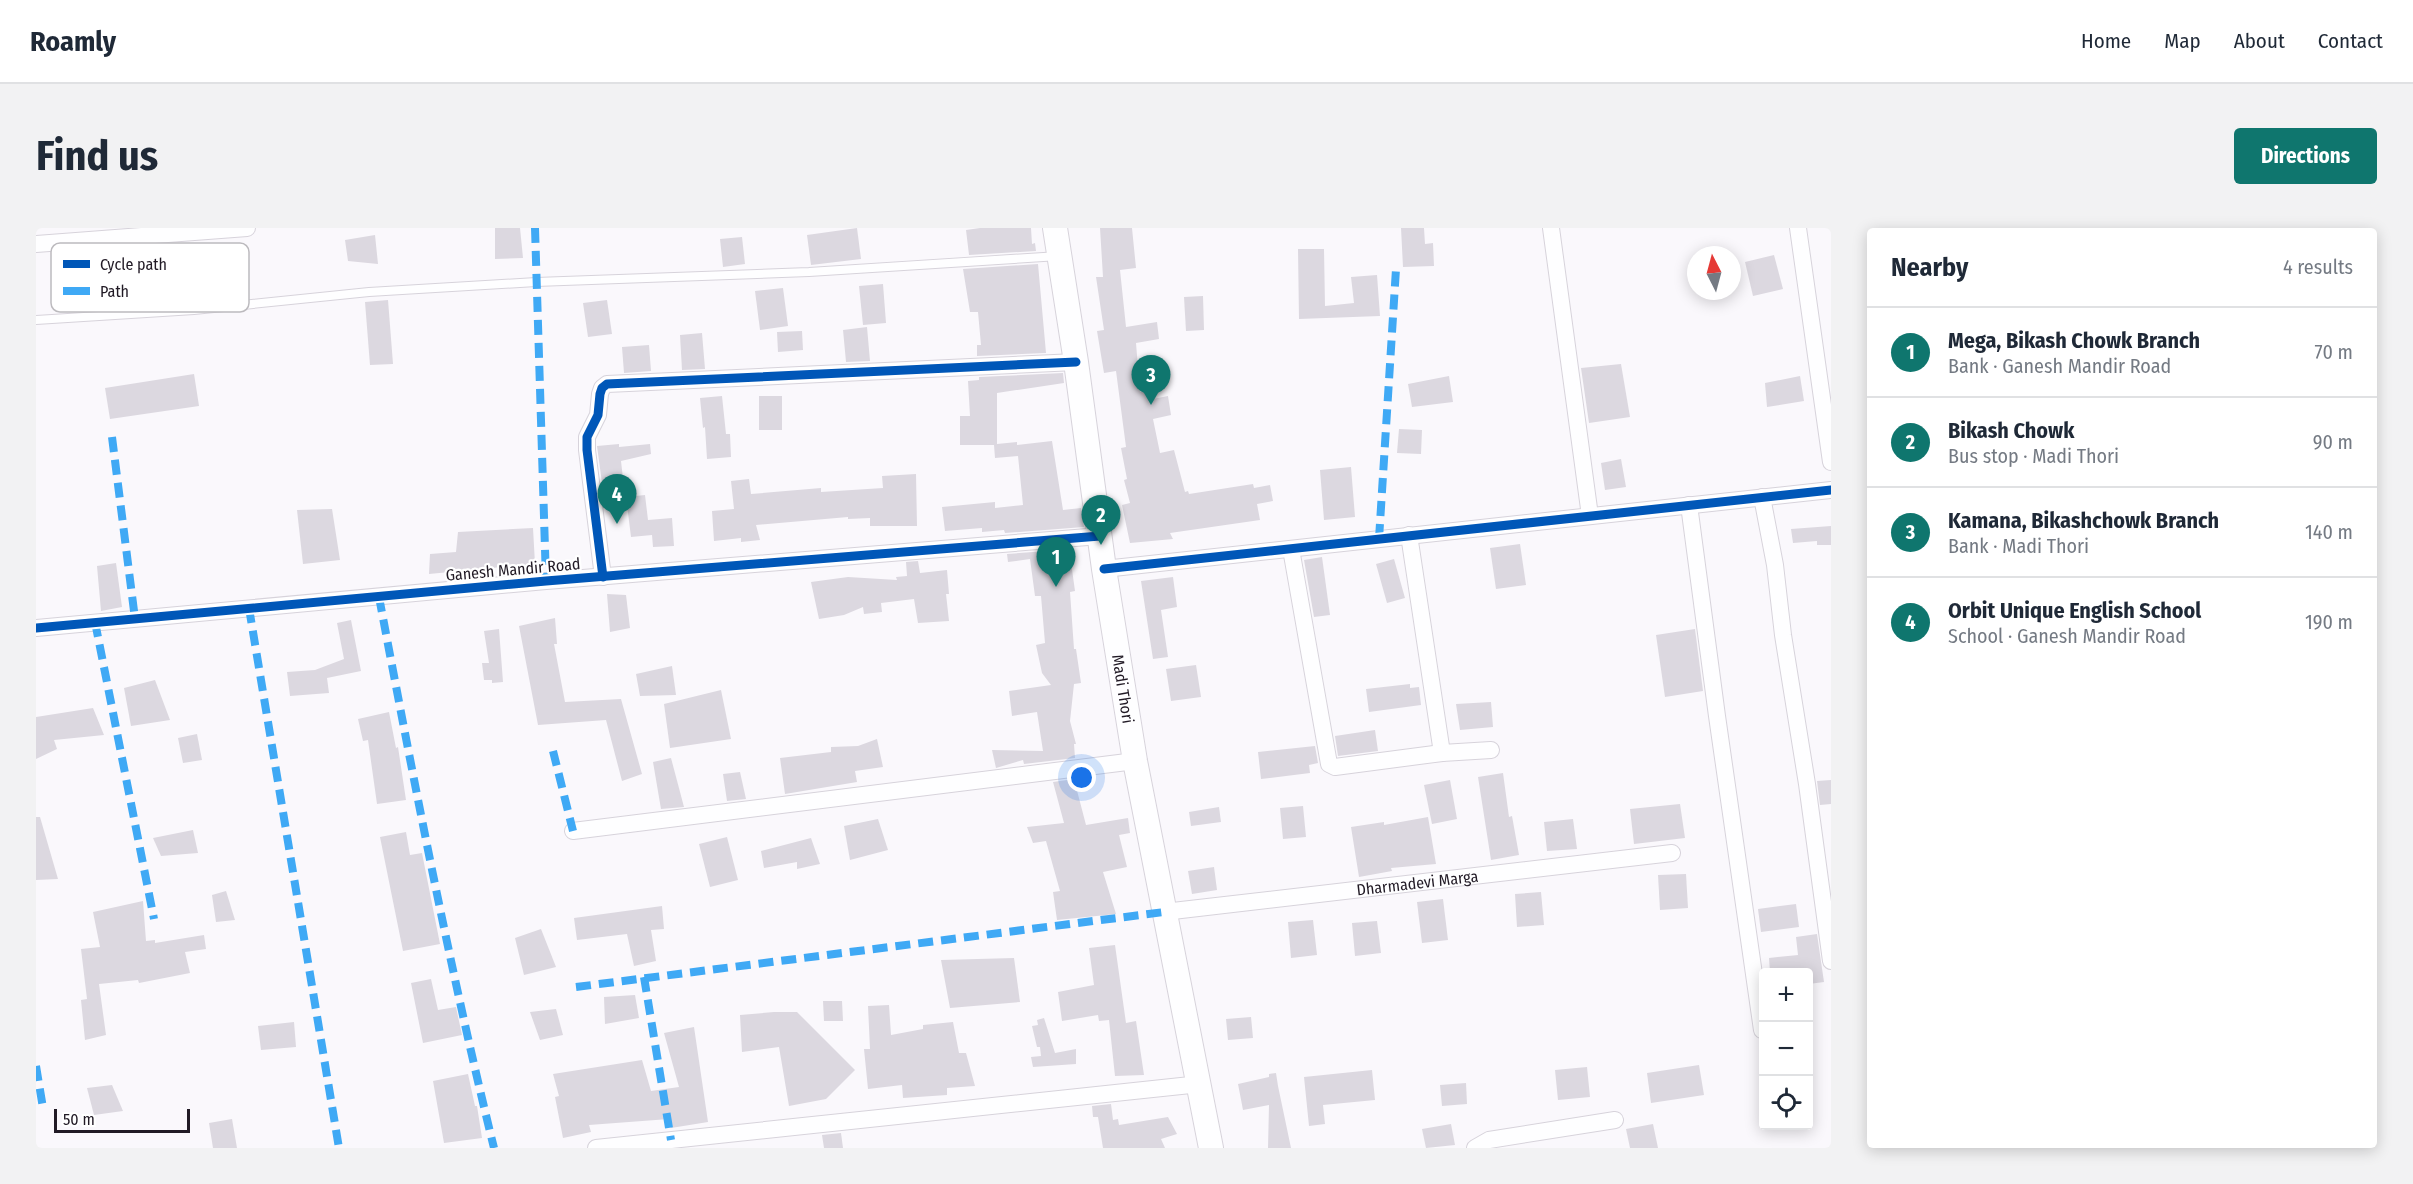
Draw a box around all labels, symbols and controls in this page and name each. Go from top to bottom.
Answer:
text: Roamly [30,25,116,58]
text: Home [2081,28,2131,54]
text: Map [2164,28,2201,54]
text: About [2234,28,2285,54]
text: Contact [2318,28,2383,54]
button: Directions [2234,128,2377,184]
text: Find us [36,131,158,181]
legend [51,243,249,312]
north arrow [1687,246,1741,300]
text: Nearby [1891,252,1968,283]
text: Cycle path [100,255,167,274]
text: 4 results [2283,255,2353,279]
text: Path [100,282,129,301]
text: Mega, Bikash Chowk Branch [1948,327,2200,354]
text: 1 [1906,340,1915,364]
text: 70 m [2315,340,2353,364]
text: Bank · Ganesh Mandir Road [1948,354,2171,378]
pin: 3 [1132,356,1170,405]
text: Bikash Chowk [1948,417,2074,444]
text: 2 [1906,430,1915,454]
text: 90 m [2313,430,2353,454]
text: Bus stop · Madi Thori [1948,444,2119,468]
pin: 4 [598,474,636,524]
pin: 2 [1082,496,1120,545]
text: Kamana, Bikashchowk Branch [1948,507,2219,534]
text: 3 [1906,520,1915,544]
text: 140 m [2305,520,2353,544]
text: Bank · Madi Thori [1948,534,2089,558]
pin: 1 [1036,538,1076,587]
street label: Ganesh Mandir Road [445,554,581,585]
text: Orbit Unique English School [1948,597,2201,624]
text: 4 [1905,610,1916,634]
text: 190 m [2305,610,2353,634]
text: School · Ganesh Mandir Road [1948,624,2186,648]
street label: Madi Thori [1108,653,1138,725]
your location [1067,763,1096,792]
street label: Dharmadevi Marga [1355,867,1479,900]
map controls [1759,968,1813,1130]
button: + [1759,968,1813,1022]
button: − [1759,1022,1813,1076]
button: locate [1759,1076,1813,1130]
scale bar [54,1106,190,1134]
text: 50 m [63,1110,95,1129]

